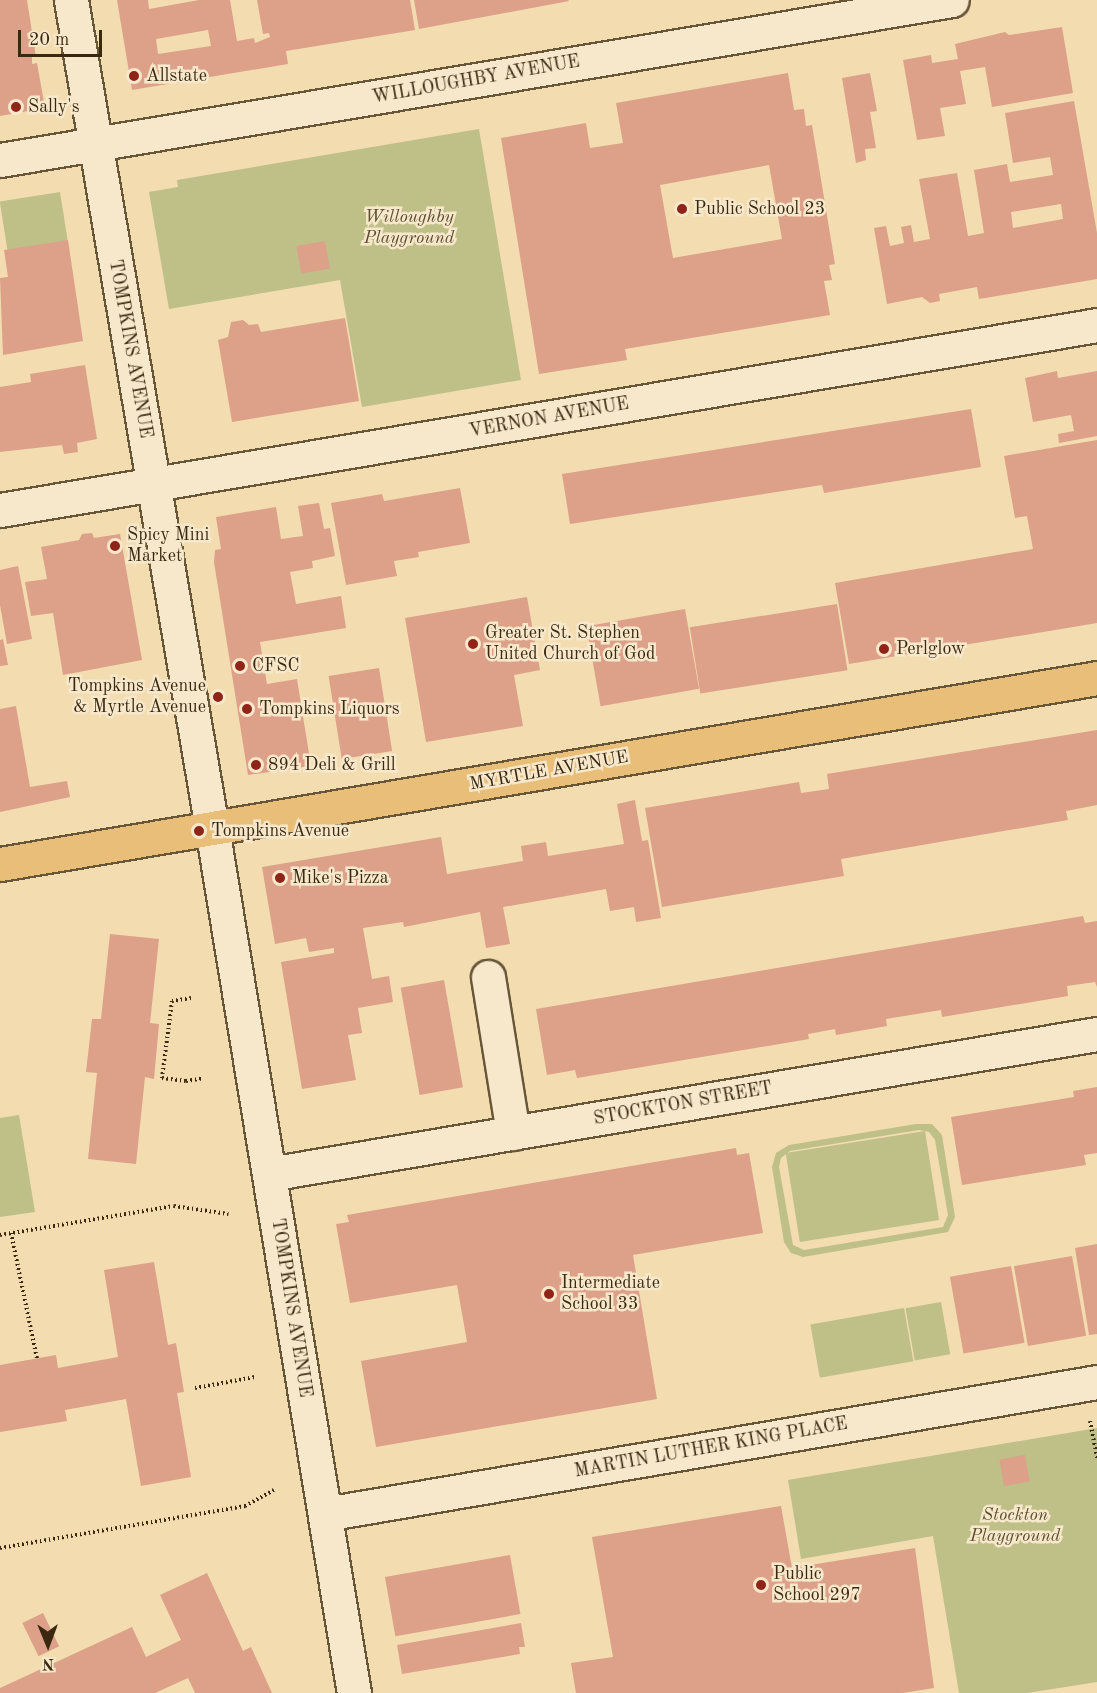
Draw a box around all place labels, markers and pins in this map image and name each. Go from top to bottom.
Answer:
place label: Allstate [146,65,207,87]
marker: Allstate [127,69,141,83]
place label: Sally's [28,96,79,118]
marker: Sally's [9,100,23,114]
place label: Public School 23 [694,198,825,220]
marker: Public School 23 [675,202,689,216]
place label: Spicy Mini Market [127,525,209,568]
marker: Spicy Mini Market [108,539,122,553]
place label: Greater St. Stephen United Church of God [485,623,655,666]
marker: Greater St. Stephen United Church of God [466,637,480,651]
place label: Perlglow [896,638,965,660]
marker: Perlglow [877,642,891,656]
place label: CFSC [252,655,299,677]
marker: CFSC [233,659,247,673]
place label: Tompkins Avenue & Myrtle Avenue [68,676,206,718]
marker: Tompkins Avenue & Myrtle Avenue [211,690,225,704]
place label: Tompkins Liquors [259,698,400,720]
marker: Tompkins Liquors [240,702,254,716]
place label: 894 Deli & Grill [268,754,396,776]
marker: 894 Deli & Grill [249,758,263,772]
place label: Tompkins Avenue [211,820,349,842]
marker: Tompkins Avenue [192,824,206,838]
place label: Mike's Pizza [292,867,389,889]
marker: Mike's Pizza [273,871,287,885]
place label: Intermediate School 33 [561,1273,660,1316]
marker: Intermediate School 33 [542,1287,556,1301]
place label: Public School 297 [773,1564,861,1606]
marker: Public School 297 [754,1578,768,1592]

